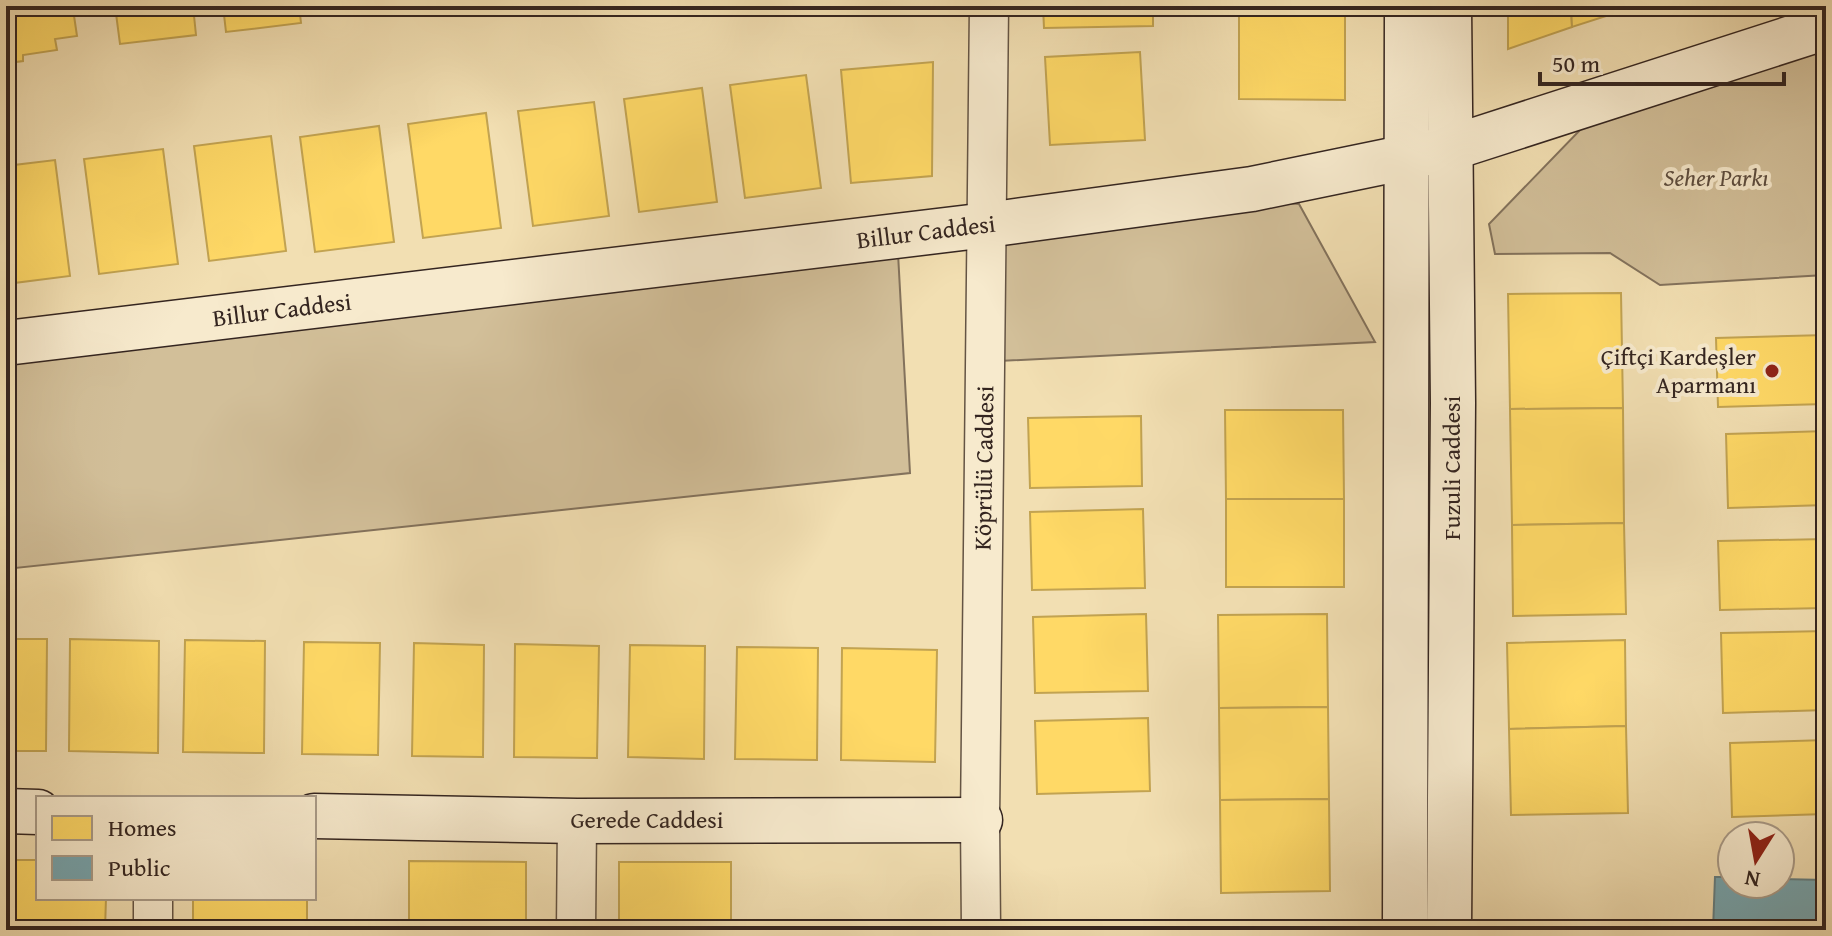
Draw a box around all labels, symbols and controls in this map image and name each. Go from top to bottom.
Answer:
scale bar [1540,36,1784,86]
text: 50 m [1552,46,1600,81]
park label: Seher Parkı [1664,160,1768,195]
street label: Billur Caddesi [855,206,998,257]
street label: Billur Caddesi [211,284,354,335]
place label: Çiftçi Kardeşler Aparmanı [1601,339,1756,402]
marker: Çiftçi Kardeşler Aparmanı [1763,362,1781,380]
street label: Köprülü Caddesi [965,385,1002,551]
street label: Fuzuli Caddesi [1434,396,1469,540]
legend [36,796,316,900]
street label: Gerede Caddesi [570,802,724,837]
text: Homes [108,810,177,845]
north arrow [1716,820,1796,900]
text: Public [108,850,171,885]
text: N [1742,862,1762,897]

